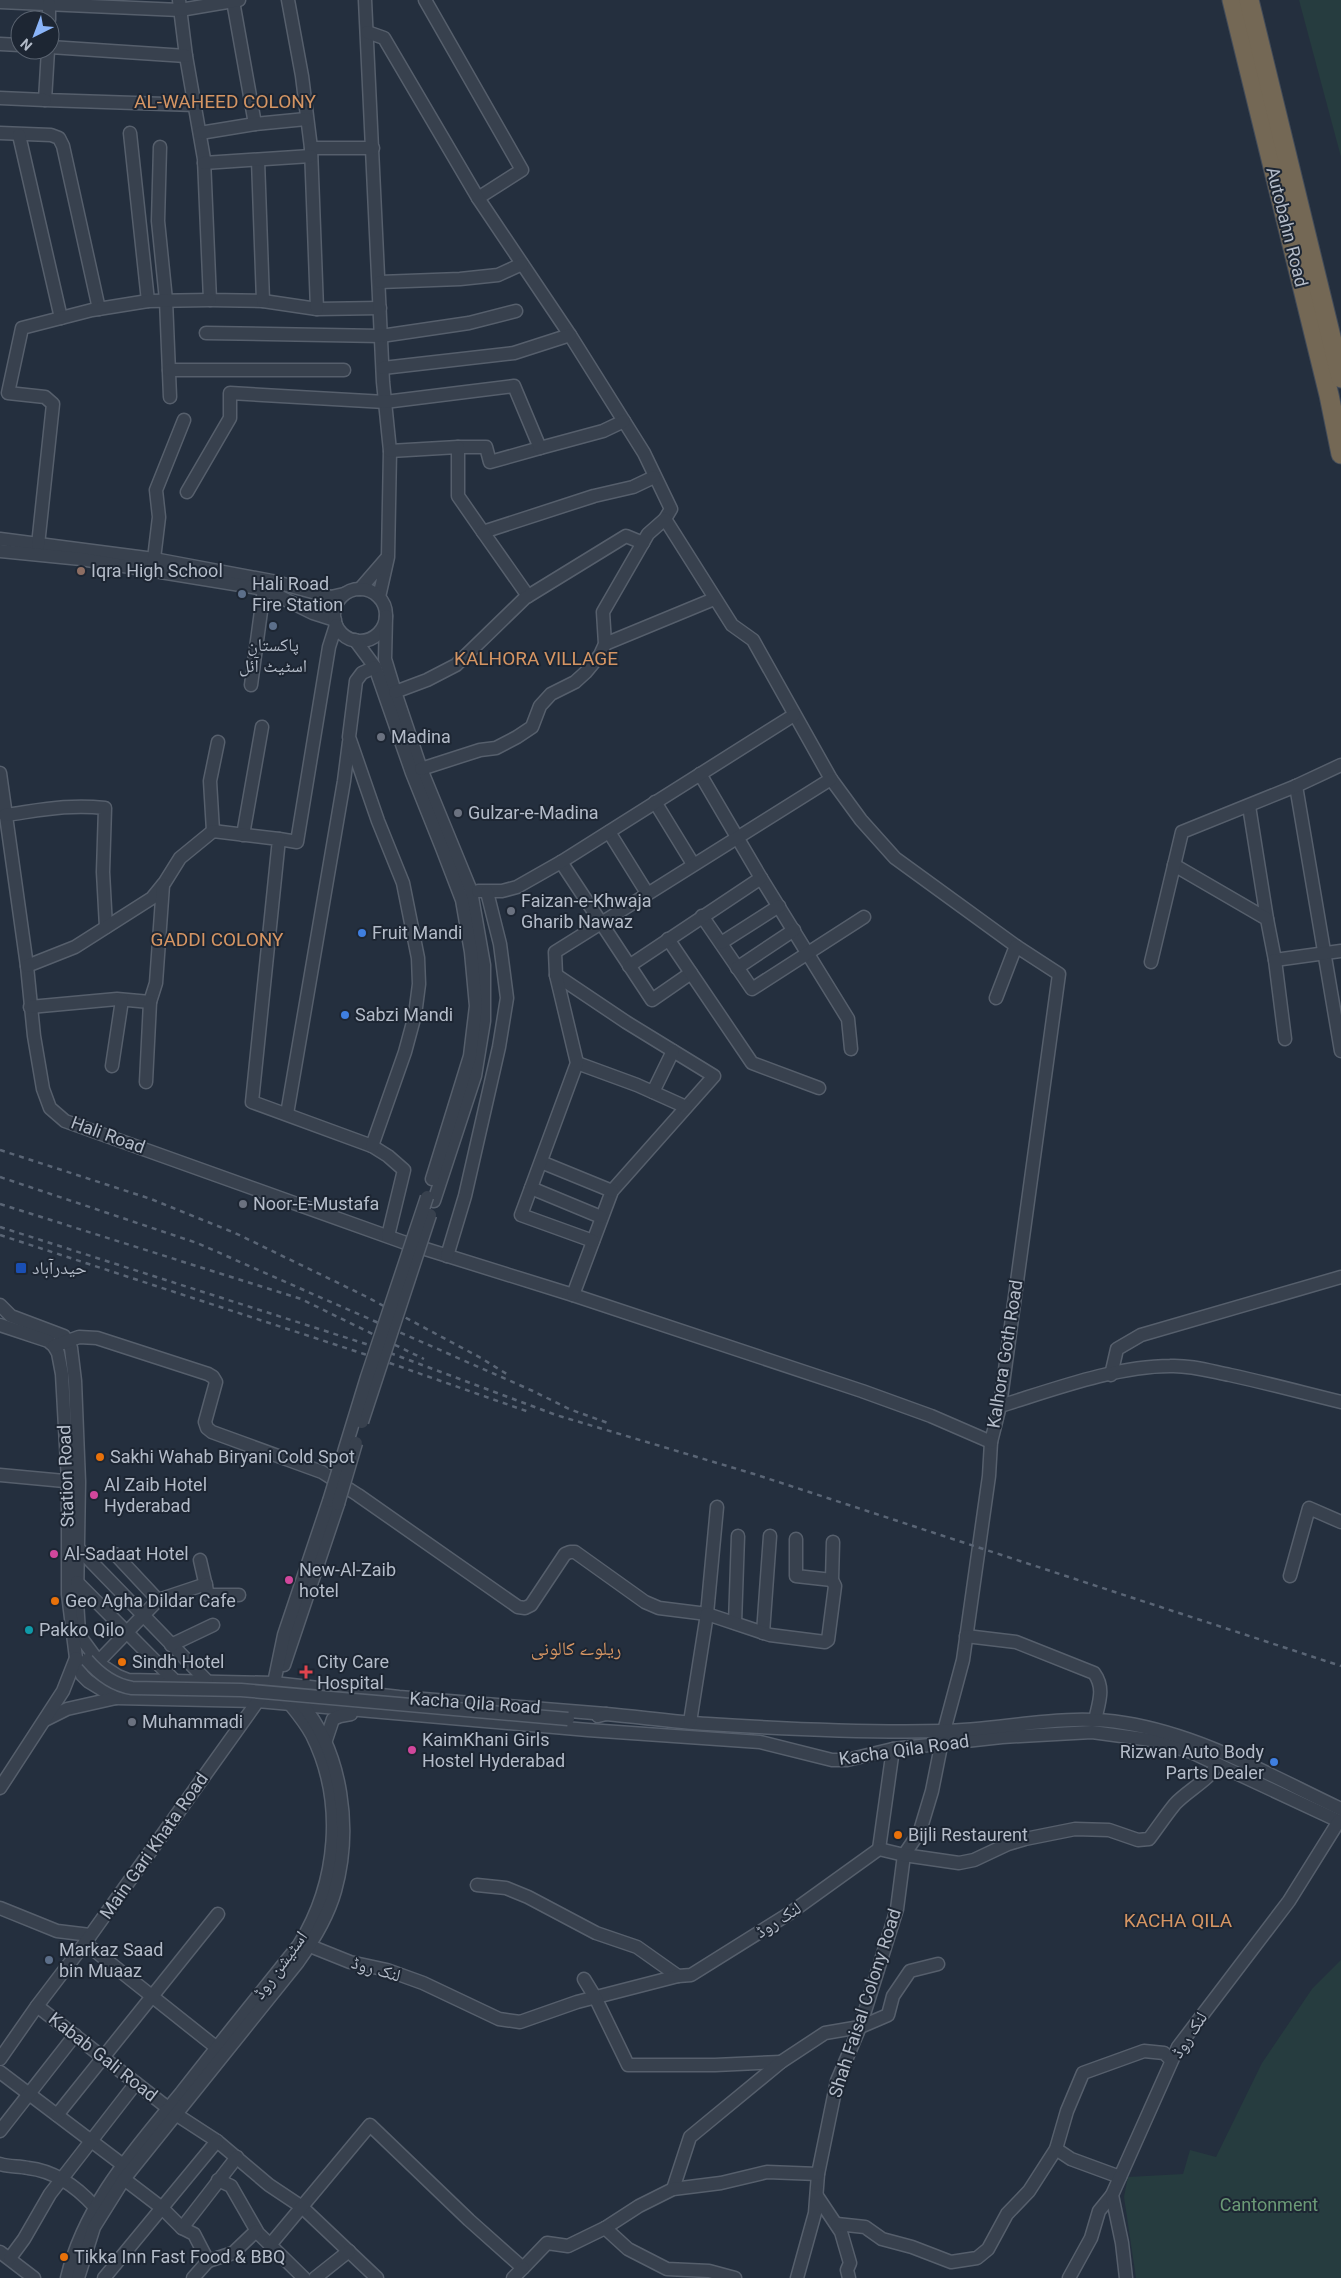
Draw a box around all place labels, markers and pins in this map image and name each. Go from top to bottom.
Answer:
place label: Iqra High School [91,560,223,581]
marker: Iqra High School [75,565,87,577]
place label: Hali Road Fire Station [252,573,343,615]
marker: Hali Road Fire Station [236,588,248,600]
marker: پاکستان اسٹیٹ آئل [267,620,279,632]
place label: پاکستان اسٹیٹ آئل [239,634,307,677]
place label: Madina [391,726,451,747]
marker: Madina [375,731,387,743]
place label: Gulzar-e-Madina [468,802,599,823]
marker: Gulzar-e-Madina [452,807,464,819]
place label: Faizan-e-Khwaja Gharib Nawaz [521,890,652,932]
marker: Faizan-e-Khwaja Gharib Nawaz [505,905,517,917]
place label: Fruit Mandi [372,922,462,943]
marker: Fruit Mandi [356,927,368,939]
place label: Sabzi Mandi [355,1004,453,1025]
marker: Sabzi Mandi [339,1009,351,1021]
place label: Noor-E-Mustafa [253,1193,379,1214]
marker: Noor-E-Mustafa [237,1198,249,1210]
place label: حیدرآباد [32,1257,87,1279]
marker: حیدرآباد [14,1261,28,1275]
place label: Sakhi Wahab Biryani Cold Spot [110,1446,355,1467]
marker: Sakhi Wahab Biryani Cold Spot [94,1451,106,1463]
place label: Al Zaib Hotel Hyderabad [104,1474,207,1516]
marker: Al Zaib Hotel Hyderabad [88,1489,100,1501]
place label: Al-Sadaat Hotel [64,1543,189,1564]
marker: Al-Sadaat Hotel [48,1548,60,1560]
place label: New-Al-Zaib hotel [299,1559,396,1601]
marker: New-Al-Zaib hotel [283,1574,295,1586]
place label: Geo Agha Dildar Cafe [65,1590,236,1611]
marker: Geo Agha Dildar Cafe [49,1595,61,1607]
place label: Pakko Qilo [39,1619,124,1640]
marker: Pakko Qilo [23,1624,35,1636]
place label: Sindh Hotel [132,1651,224,1672]
place label: City Care Hospital [317,1651,389,1693]
marker: Sindh Hotel [116,1656,128,1668]
marker: City Care Hospital [299,1665,313,1679]
place label: Muhammadi [142,1711,243,1732]
marker: Muhammadi [126,1716,138,1728]
place label: KaimKhani Girls Hostel Hyderabad [422,1729,565,1771]
place label: Rizwan Auto Body Parts Dealer [1120,1741,1264,1783]
marker: KaimKhani Girls Hostel Hyderabad [406,1744,418,1756]
marker: Rizwan Auto Body Parts Dealer [1268,1756,1280,1768]
place label: Bijli Restaurent [908,1824,1028,1845]
marker: Bijli Restaurent [892,1829,904,1841]
place label: Markaz Saad bin Muaaz [59,1939,163,1981]
marker: Markaz Saad bin Muaaz [43,1954,55,1966]
place label: Tikka Inn Fast Food & BBQ [74,2246,285,2267]
marker: Tikka Inn Fast Food & BBQ [58,2251,70,2263]

